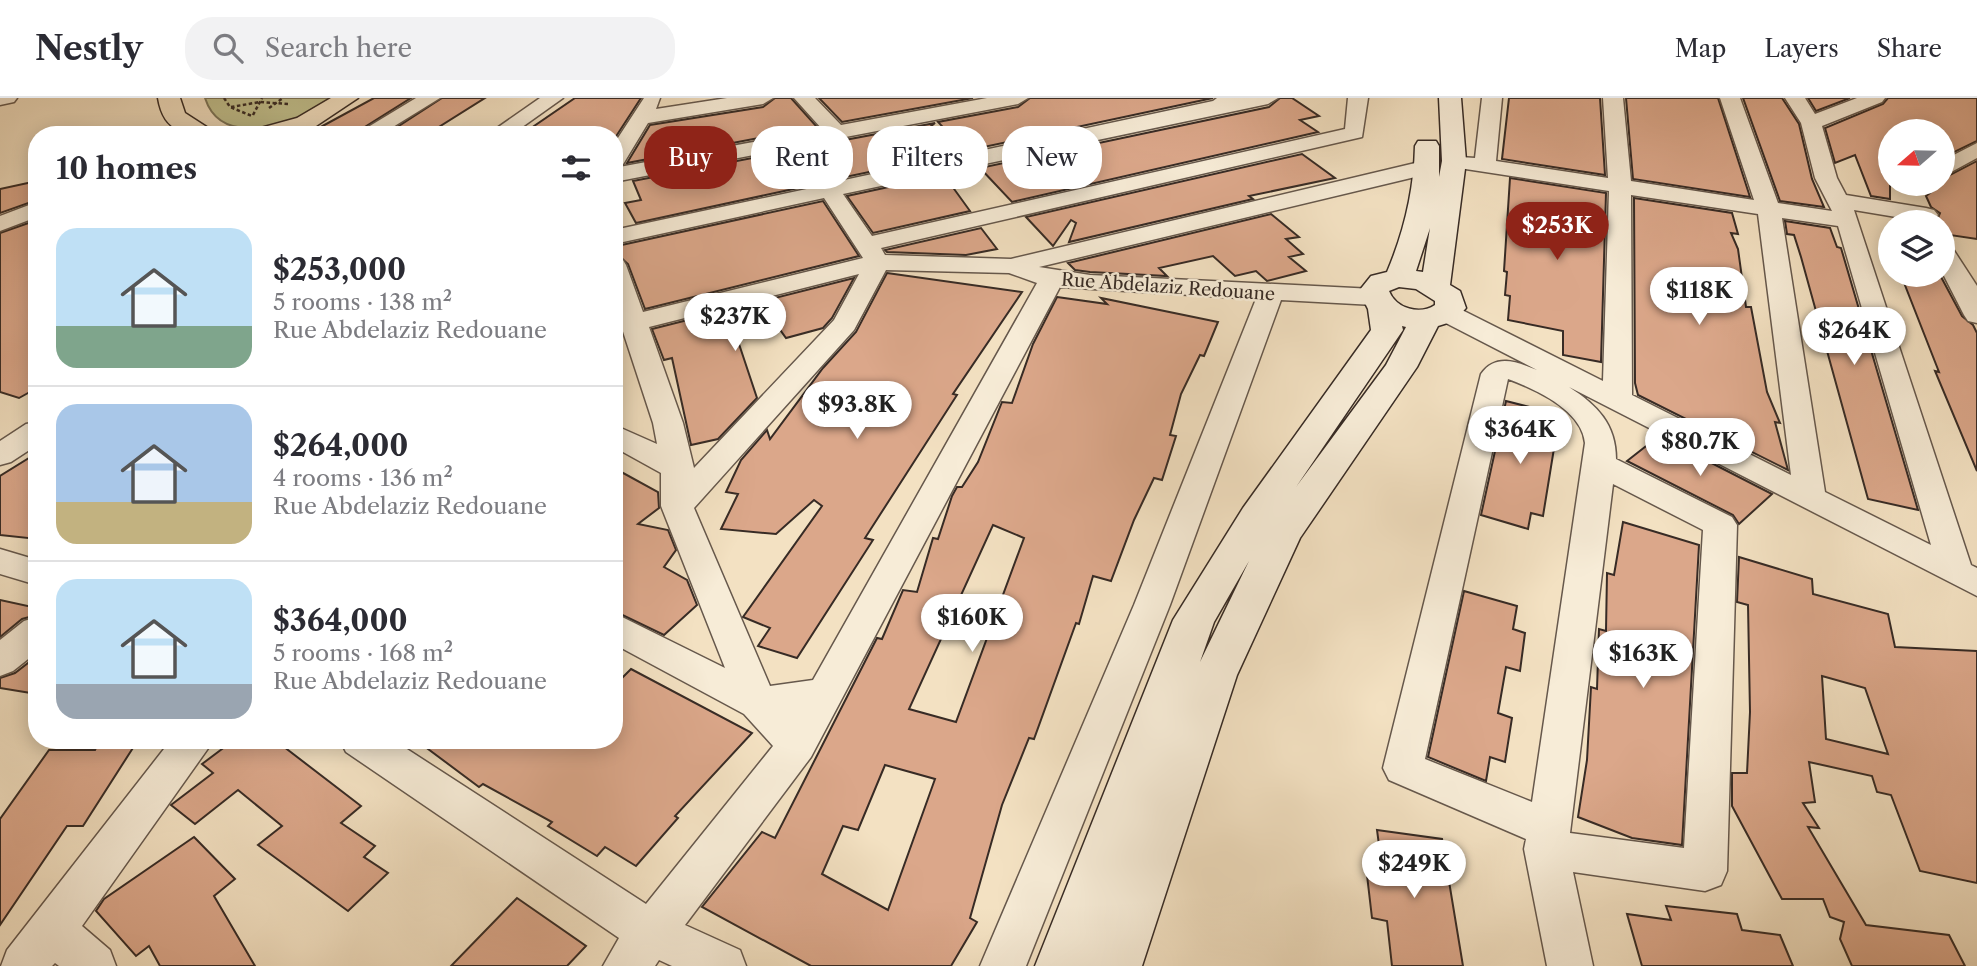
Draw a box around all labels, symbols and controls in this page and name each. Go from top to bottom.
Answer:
search box [185,17,675,80]
text: Nestly [35,28,143,69]
icon: search [209,29,247,67]
text: Search here [265,32,412,64]
text: Map [1675,34,1726,63]
text: Layers [1764,34,1839,63]
text: Share [1877,34,1942,63]
north arrow [1878,119,1955,196]
map controls [1878,119,1955,287]
chip: Buy [644,126,737,189]
chip: Rent [751,126,853,189]
chip: Filters [867,126,988,189]
chip: New [1002,126,1102,189]
icon: filters [557,149,595,187]
text: 10 homes [56,150,197,187]
pin: $253K [1508,202,1606,262]
button: layers [1878,210,1955,287]
text: $253K [1522,211,1592,239]
text: $253,000 [273,251,406,288]
icon: home [112,256,196,340]
pin: $118K [1650,268,1748,327]
street label: Rue Abdelaziz Redouane [1060,269,1276,305]
text: $118K [1666,276,1732,304]
text: 5 rooms · 138 m² [273,288,452,316]
pin: $237K [686,294,784,353]
text: $237K [700,302,770,330]
pin: $264K [1805,308,1903,367]
text: Rue Abdelaziz Redouane [273,316,547,344]
text: $264K [1818,316,1890,344]
pin: $93.8K [800,382,914,441]
text: $93.8K [818,390,896,418]
pin: $364K [1471,406,1569,466]
text: $364K [1484,415,1556,443]
pin: $80.7K [1643,418,1757,478]
text: $264,000 [273,427,408,464]
text: $80.7K [1661,427,1739,455]
icon: home [112,432,196,516]
text: 4 rooms · 136 m² [273,464,453,492]
text: Rue Abdelaziz Redouane [273,492,547,520]
pin: $160K [923,594,1021,654]
text: $364,000 [273,602,408,639]
text: $160K [937,603,1007,631]
icon: home [112,607,196,691]
pin: $163K [1594,630,1692,690]
text: 5 rooms · 168 m² [273,639,453,667]
text: $163K [1609,639,1677,667]
text: Rue Abdelaziz Redouane [273,667,547,695]
pin: $249K [1365,840,1463,900]
text: $249K [1378,849,1450,877]

